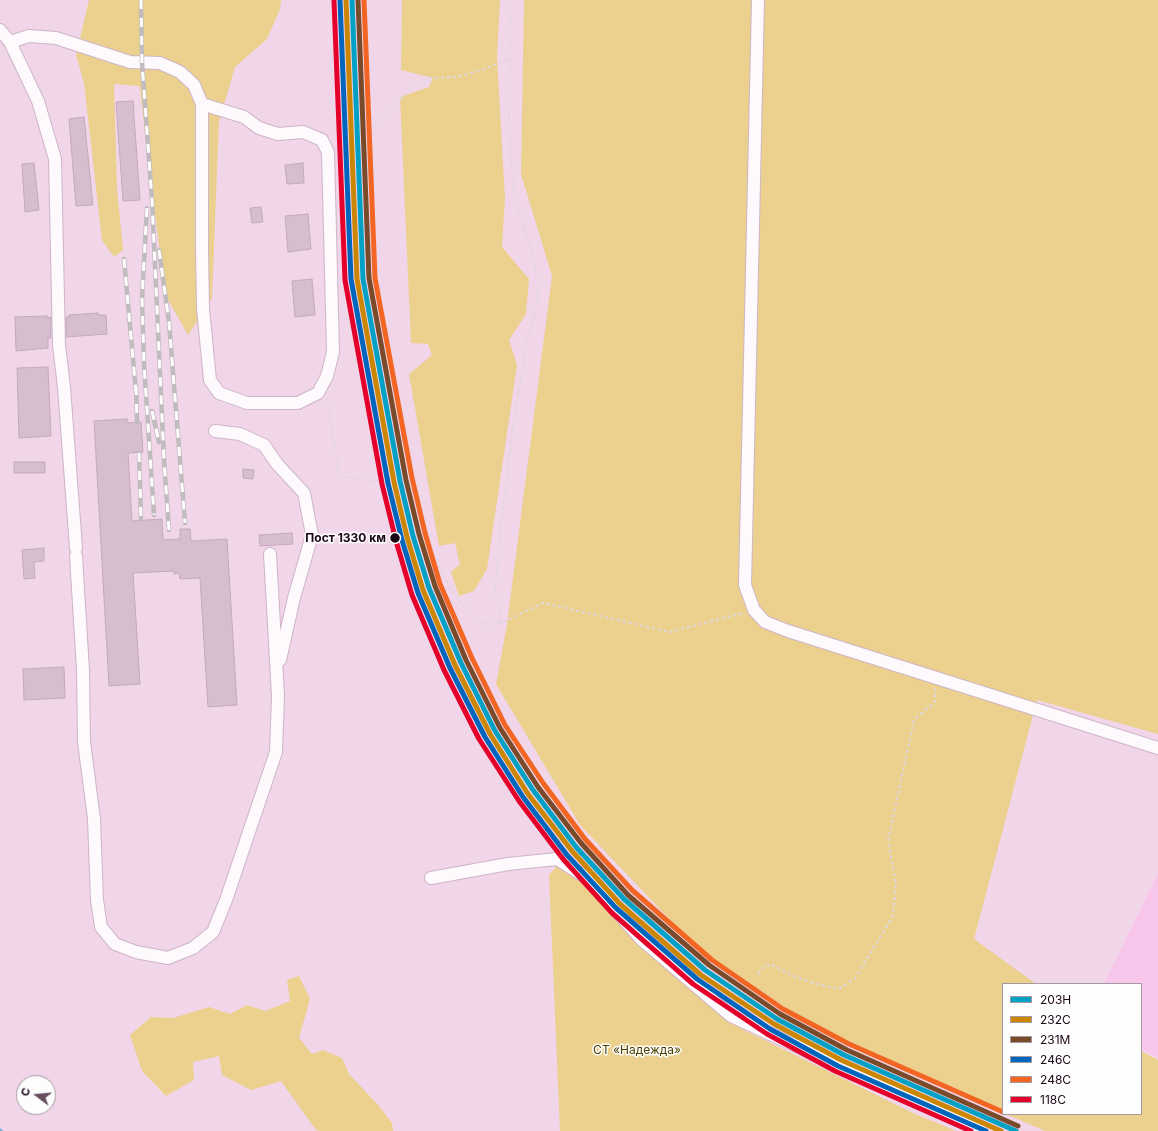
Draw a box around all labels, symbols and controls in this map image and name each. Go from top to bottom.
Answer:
place label: Пост 1330 км [305,531,386,545]
marker: Пост 1330 км [388,531,402,545]
legend [1002,983,1142,1115]
text: 203Н [1040,992,1071,1007]
text: 232C [1040,1012,1071,1027]
text: 231М [1040,1032,1070,1047]
park label: СТ «Надежда» [593,1043,681,1057]
text: 246С [1040,1052,1071,1067]
text: 248С [1040,1072,1071,1087]
north arrow [16,1075,56,1115]
text: С [18,1086,33,1098]
text: 118С [1040,1092,1066,1107]

